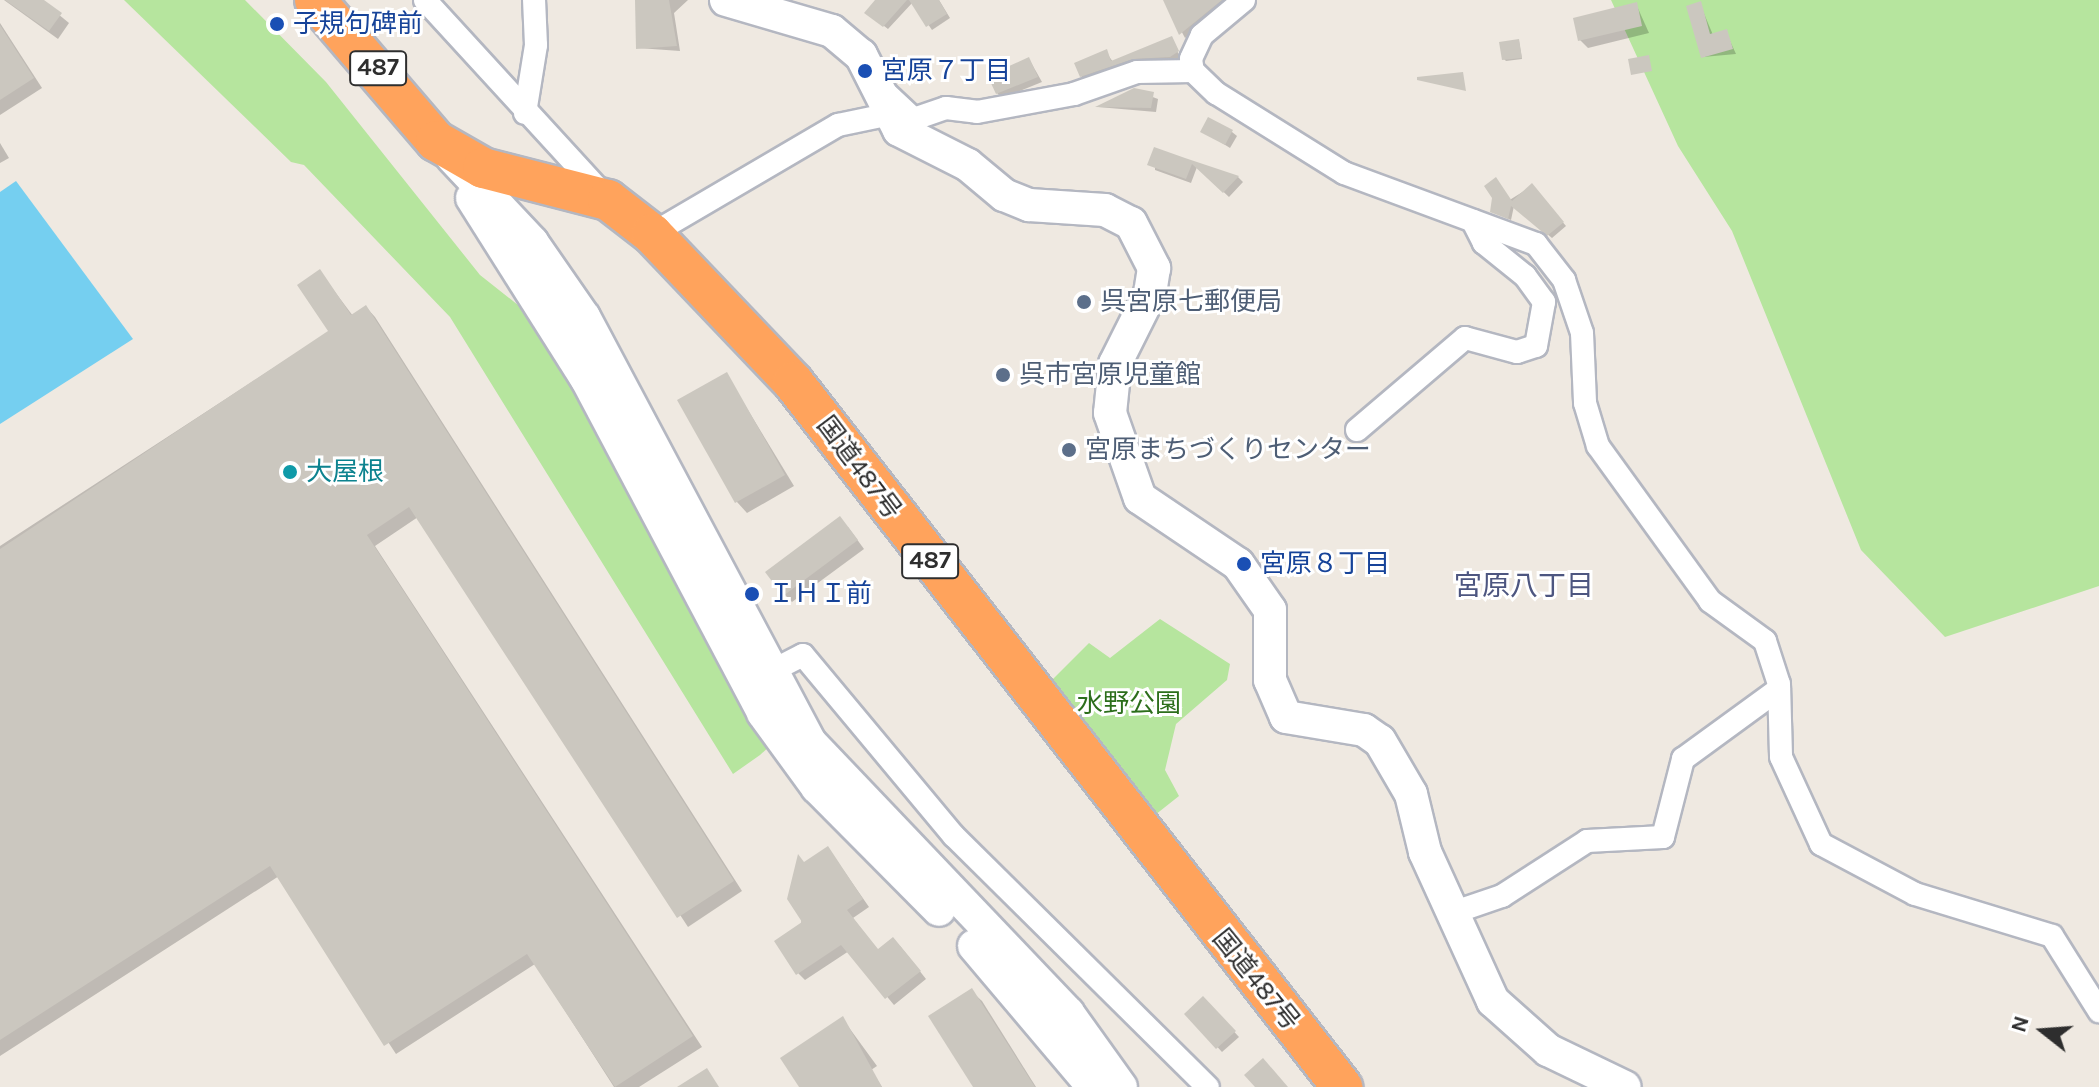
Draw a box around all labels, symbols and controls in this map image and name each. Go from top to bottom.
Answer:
place label: 子規句碑前 [293,8,423,40]
marker: 子規句碑前 [268,15,286,33]
road number: 487 [348,48,408,88]
place label: 宮原７丁目 [881,55,1011,87]
marker: 宮原７丁目 [856,62,874,80]
place label: 呉宮原七郵便局 [1100,286,1282,318]
marker: 呉宮原七郵便局 [1075,293,1093,311]
place label: 呉市宮原児童館 [1019,359,1201,391]
marker: 呉市宮原児童館 [994,366,1012,384]
street label: 国道487号 [810,410,908,526]
place label: 宮原まちづくりセンター [1085,434,1371,466]
marker: 宮原まちづくりセンター [1060,441,1078,459]
place label: 大屋根 [306,456,384,488]
marker: 大屋根 [281,463,299,481]
road number: 487 [900,541,960,581]
place label: 宮原８丁目 [1260,548,1390,580]
marker: 宮原８丁目 [1235,555,1253,573]
district label: 宮原八丁目 [1454,569,1594,603]
place label: ＩＨＩ前 [768,578,872,610]
marker: ＩＨＩ前 [743,585,761,603]
park label: 水野公園 [1077,688,1181,720]
street label: 国道487号 [1206,923,1306,1037]
north arrow [2003,991,2083,1071]
text: N [2005,1013,2035,1035]

